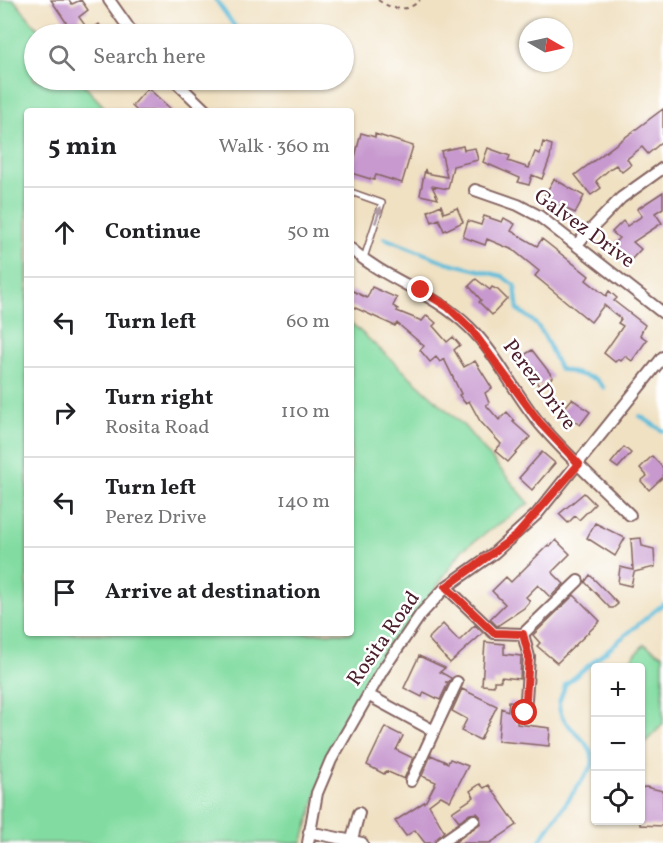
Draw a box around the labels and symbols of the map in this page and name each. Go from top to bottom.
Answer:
north arrow [519,18,573,72]
street label: Galvez Drive [527,182,641,276]
one-way arrow [374,206,384,224]
route end [407,276,433,302]
street label: Perez Drive [495,334,583,436]
street label: Rosita Road [341,586,427,692]
route start [511,699,537,725]

